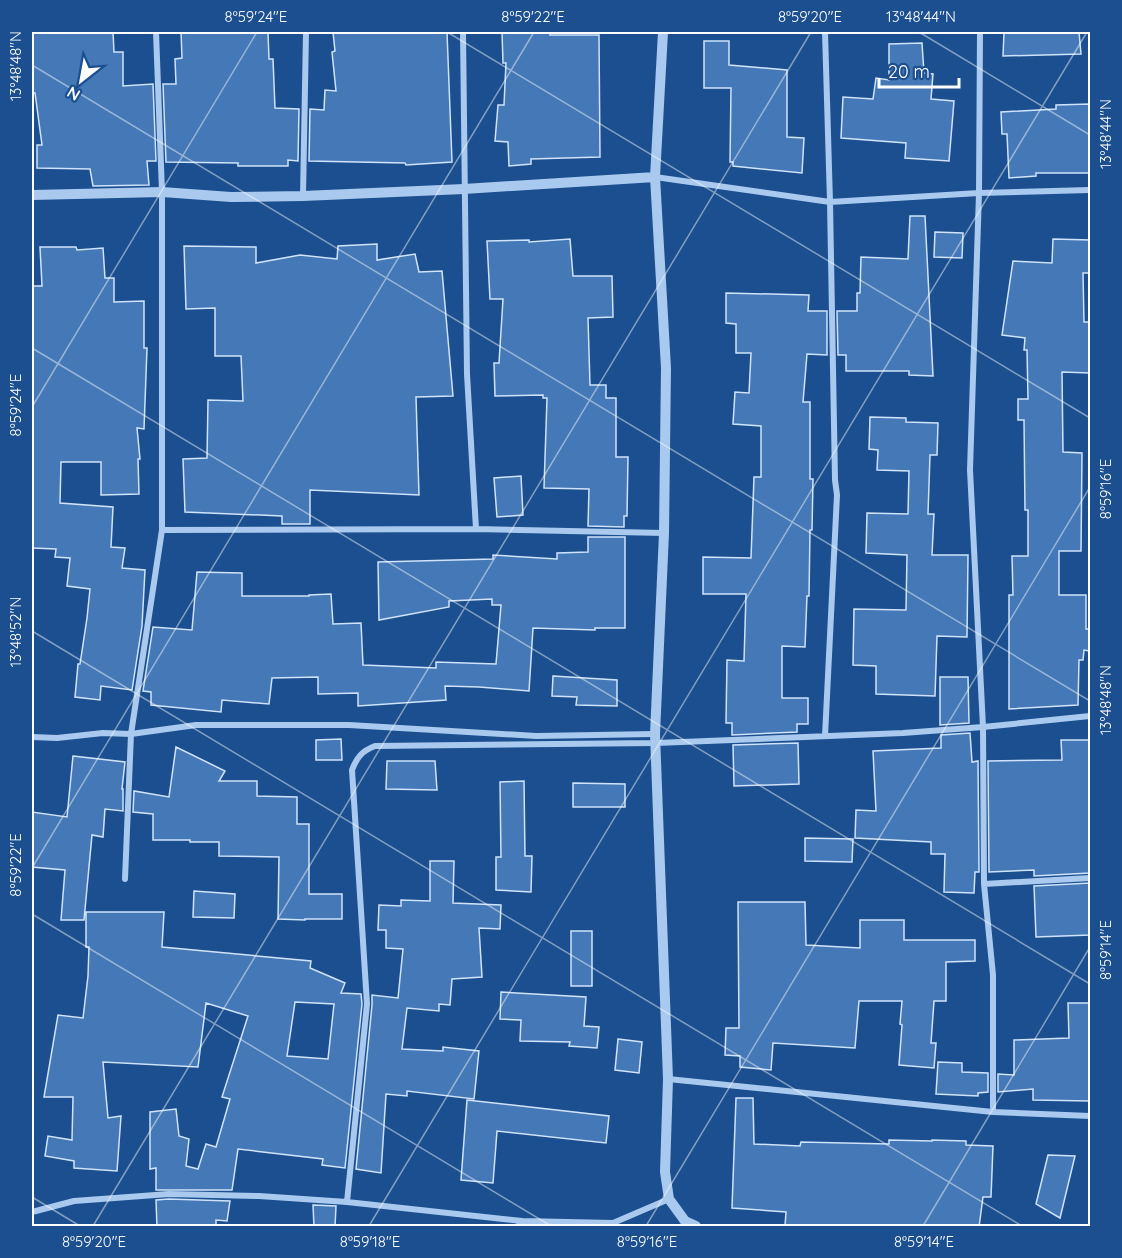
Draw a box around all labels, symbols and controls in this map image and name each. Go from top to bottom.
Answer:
text: 8°59'24"E [225,7,287,26]
text: 8°59'22"E [501,7,565,26]
text: 8°59'20"E [778,7,842,26]
text: 13°48'44"N [886,7,956,26]
text: 13°48'48"N [6,31,25,101]
north arrow [51,51,111,111]
scale bar [879,51,958,89]
text: 20 m [888,60,930,83]
text: N [63,82,83,105]
text: 13°48'44"N [1096,99,1115,169]
text: 8°59'24"E [6,374,25,436]
text: 8°59'16"E [1096,459,1115,519]
text: 13°48'52"N [6,597,25,667]
text: 13°48'48"N [1096,665,1115,735]
text: 8°59'22"E [6,833,25,897]
text: 8°59'14"E [1096,920,1115,980]
text: 8°59'20"E [62,1232,126,1251]
text: 8°59'18"E [340,1232,400,1251]
text: 8°59'16"E [617,1232,677,1251]
text: 8°59'14"E [894,1232,954,1251]

